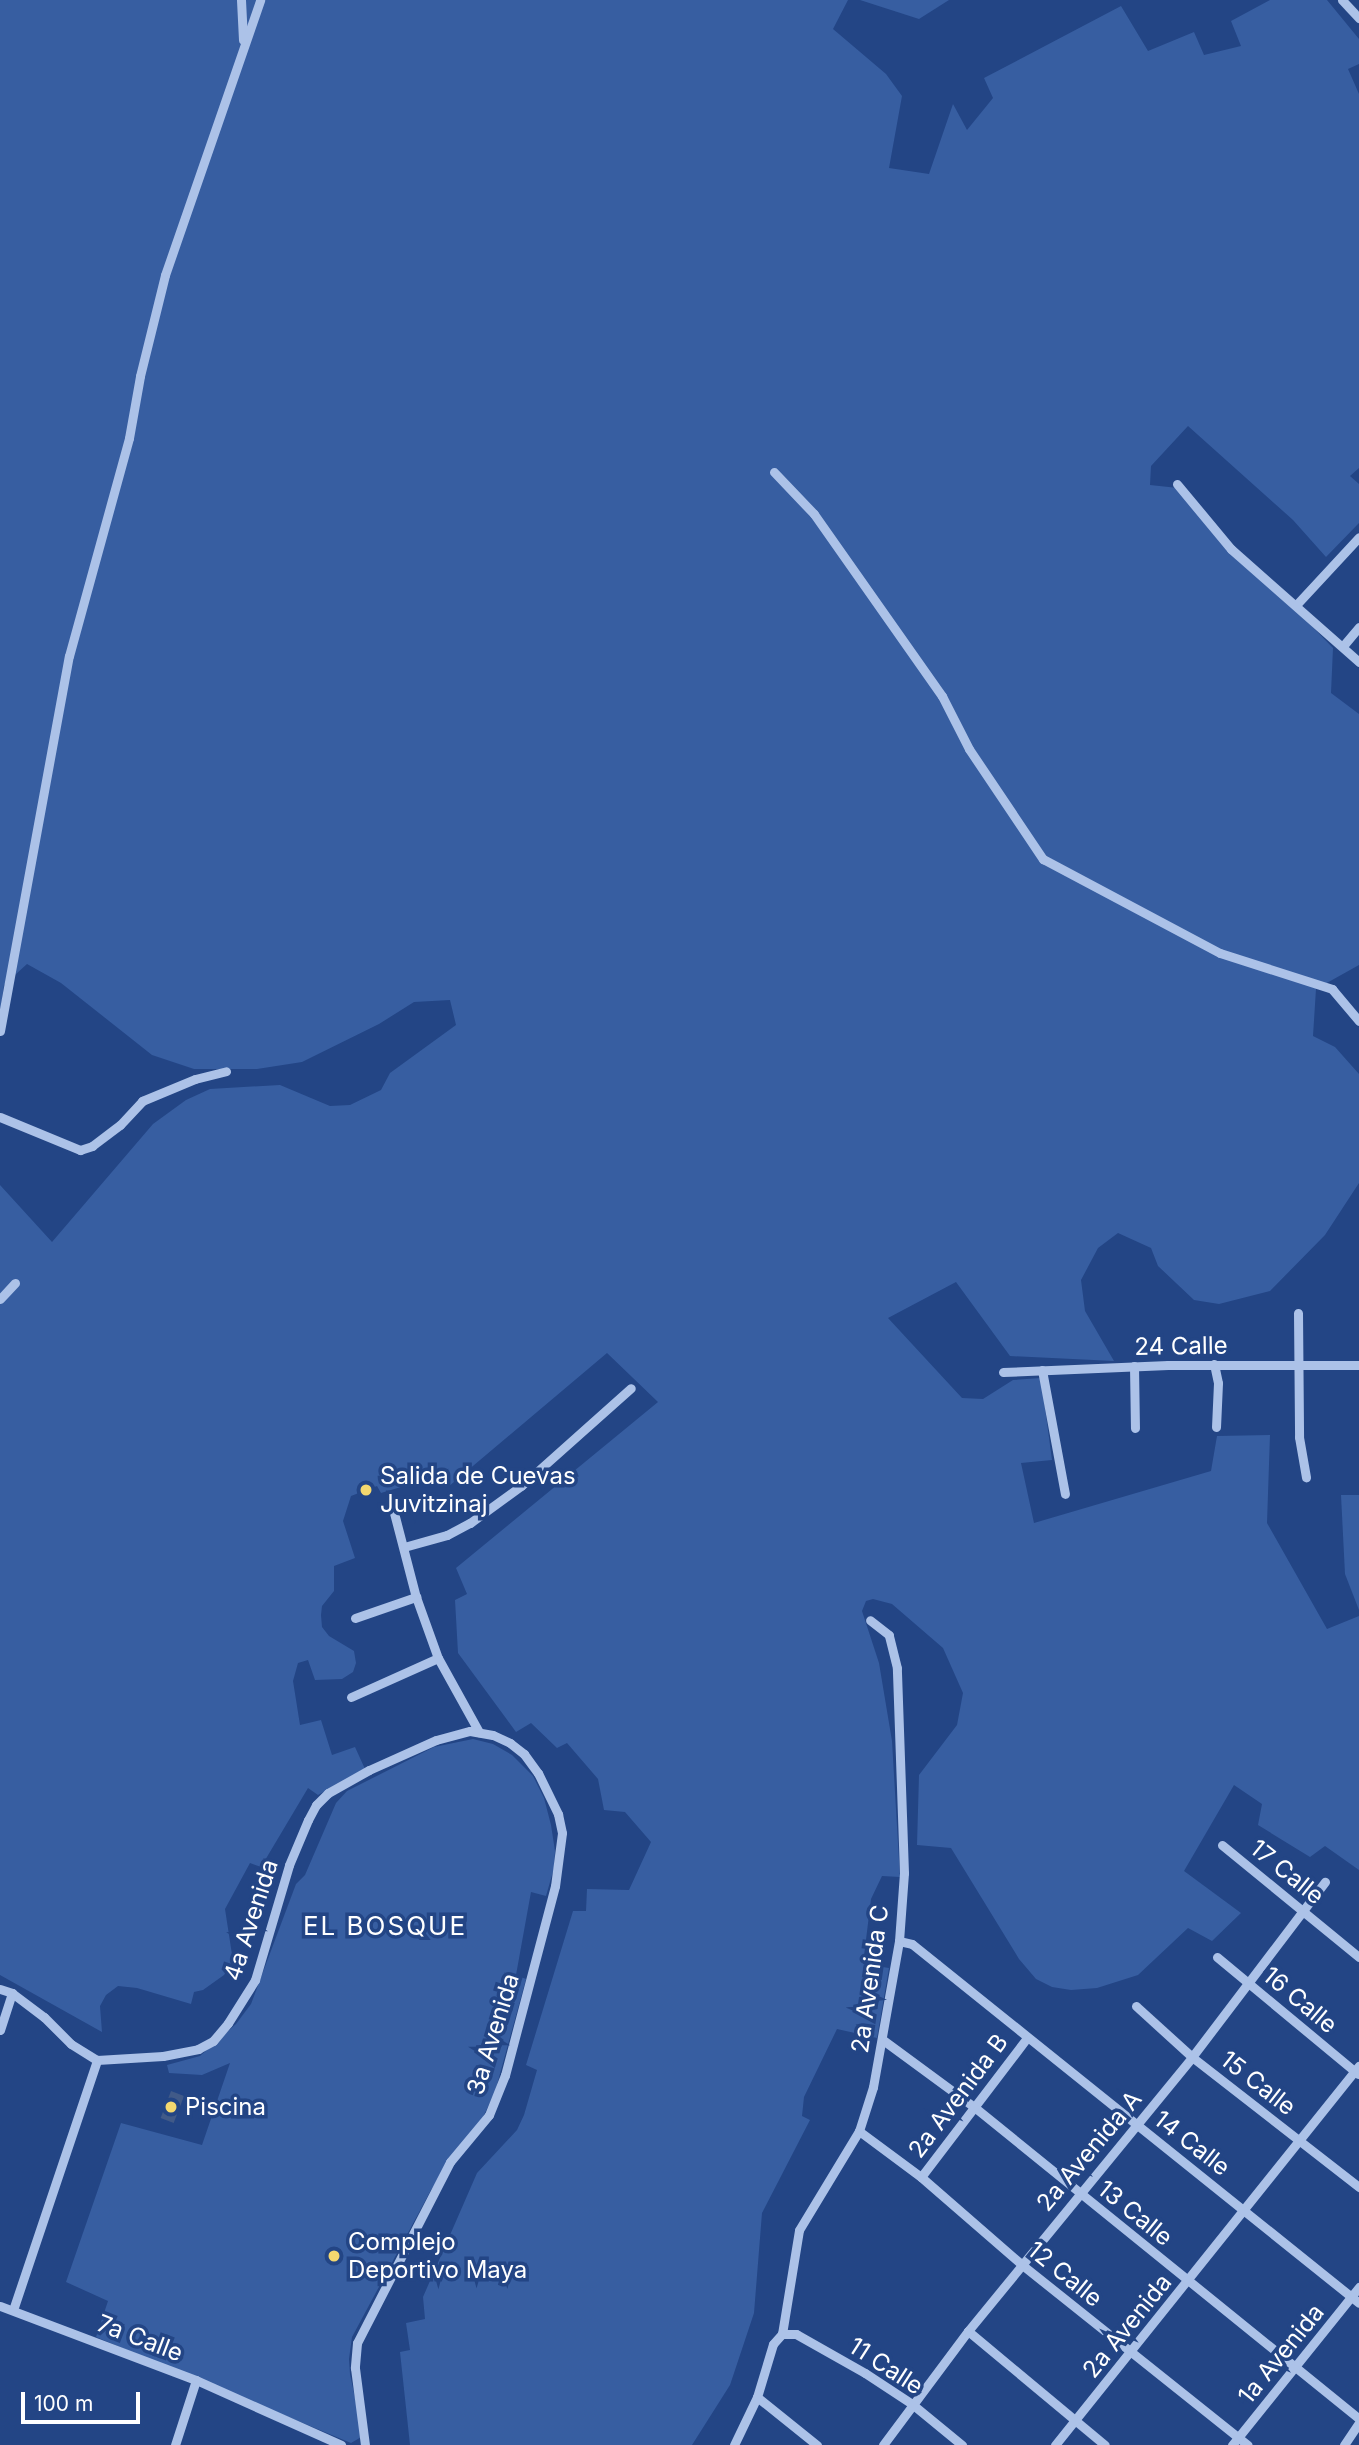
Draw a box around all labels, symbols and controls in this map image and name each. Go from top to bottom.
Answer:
street label: 24 Calle [1134,1331,1228,1361]
place label: Salida de Cuevas Juvitzinaj [380,1462,576,1518]
marker: Salida de Cuevas Juvitzinaj [358,1482,374,1498]
street label: 17 Calle [1244,1834,1330,1910]
street label: 4a Avenida [218,1856,284,1984]
street label: 2a Avenida C [845,1903,895,2055]
district label: EL BOSQUE [304,1910,466,1942]
street label: 16 Calle [1257,1961,1343,2039]
street label: 3a Avenida [461,1970,525,2098]
street label: 2a Avenida B [902,2028,1014,2164]
street label: 15 Calle [1215,2045,1301,2121]
street label: 2a Avenida A [1030,2085,1148,2217]
place label: Piscina [185,2093,266,2121]
marker: Piscina [163,2099,179,2115]
street label: 14 Calle [1148,2104,1236,2182]
street label: 13 Calle [1092,2174,1178,2252]
place label: Complejo Deportivo Maya [348,2228,527,2284]
street label: 12 Calle [1022,2235,1108,2313]
marker: Complejo Deportivo Maya [326,2248,342,2264]
street label: 2a Avenida [1076,2268,1178,2384]
street label: 1a Avenida [1232,2298,1330,2410]
street label: 7a Calle [93,2309,187,2367]
street label: 11 Calle [843,2331,929,2401]
scale bar [24,2378,144,2422]
text: 100 m [34,2391,93,2416]

